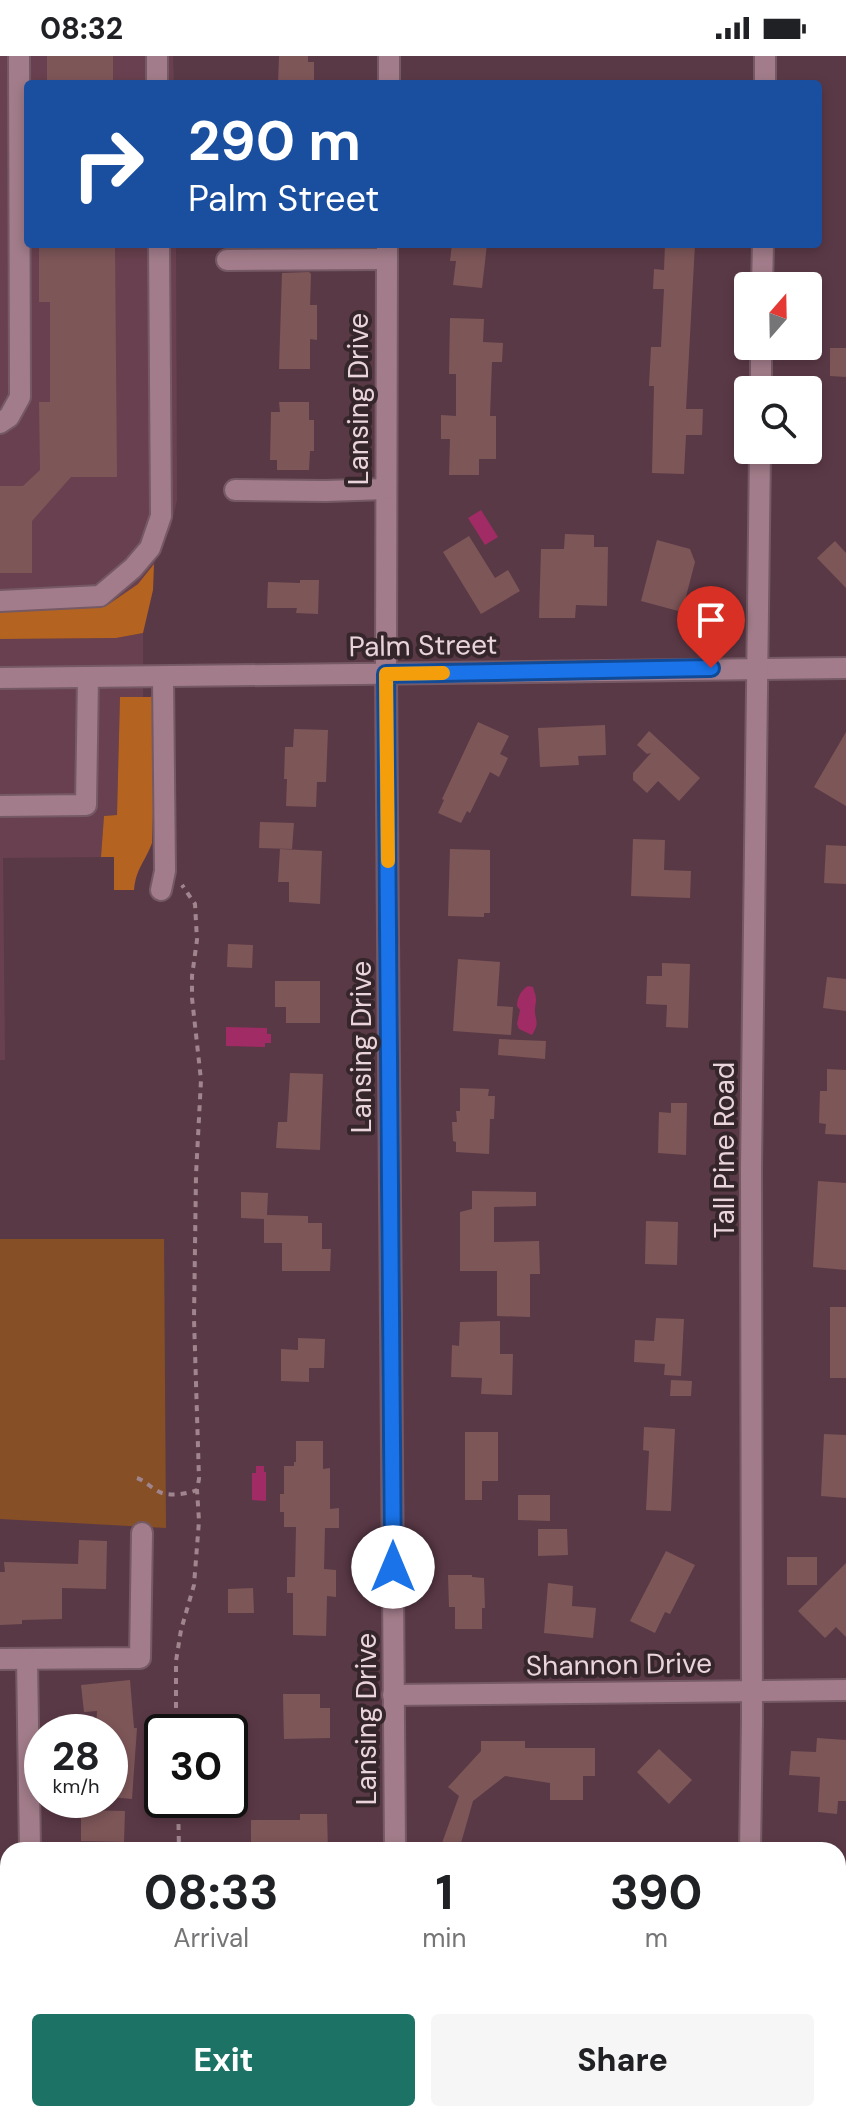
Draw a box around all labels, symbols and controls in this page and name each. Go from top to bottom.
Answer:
text: 08:32 [40,9,123,48]
text: 290 m [188,104,361,177]
icon: right [56,112,160,216]
text: Palm Street [188,175,379,222]
north arrow [734,272,822,360]
map controls [734,272,822,464]
street label: Lansing Drive [340,313,377,485]
button: search [734,376,822,464]
pin [677,586,745,668]
icon: arrive [689,598,733,642]
street label: Palm Street [348,626,498,665]
street label: Lansing Drive [343,961,380,1133]
street label: Tall Pine Road [706,1062,743,1238]
position arrow [351,1525,435,1609]
street label: Lansing Drive [348,1633,385,1805]
street label: Shannon Drive [526,1644,712,1685]
speed limit sign: 30 [144,1714,248,1818]
text: 28 [52,1730,100,1782]
text: km/h [52,1773,100,1799]
text: 08:33 [144,1861,278,1924]
text: 1 [435,1861,453,1924]
text: 390 [610,1861,702,1924]
text: Arrival [173,1921,249,1955]
text: min [422,1921,466,1955]
text: m [645,1921,668,1955]
button: Exit [32,2014,415,2106]
button: Share [431,2014,814,2106]

